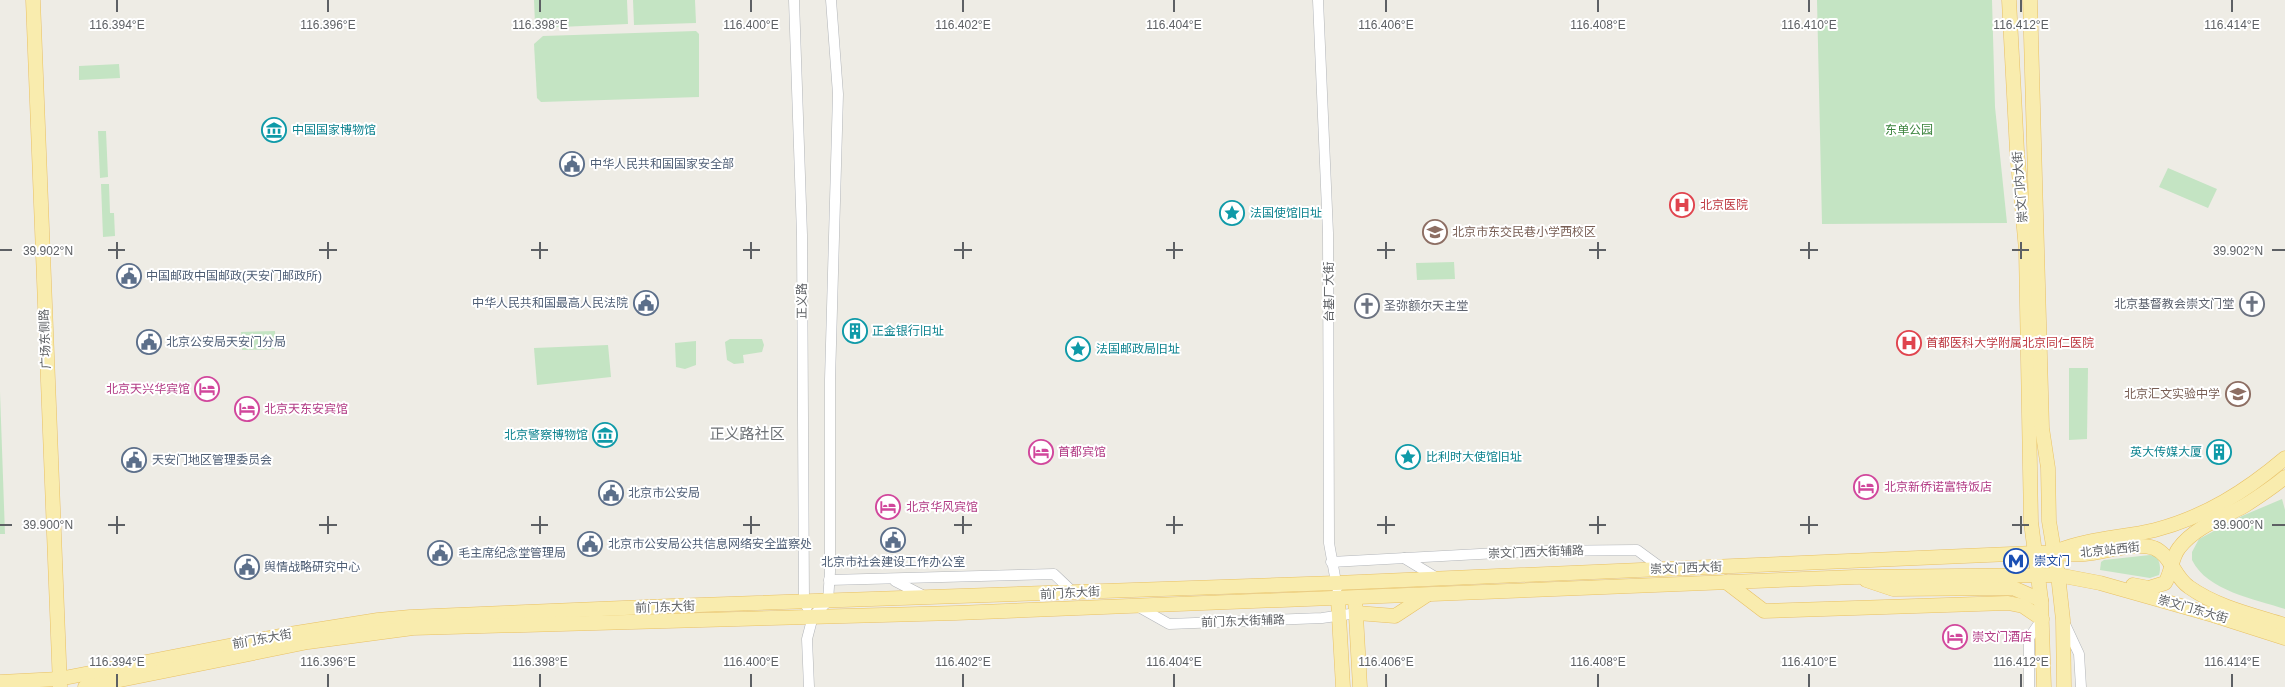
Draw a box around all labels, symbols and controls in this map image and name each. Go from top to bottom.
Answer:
text: 116.394°E [89,18,145,32]
text: 116.396°E [300,18,356,32]
text: 116.398°E [512,18,568,32]
text: 116.400°E [723,18,779,32]
text: 116.402°E [935,18,991,32]
text: 116.404°E [1146,18,1202,32]
text: 116.406°E [1358,18,1414,32]
text: 116.408°E [1570,18,1626,32]
text: 116.410°E [1781,18,1837,32]
text: 116.412°E [1993,18,2049,32]
text: 116.414°E [2204,18,2260,32]
museum icon: 中国国家博物馆 [261,117,287,143]
place label: 中国国家博物馆 [292,123,376,137]
park label: 东单公园 [1885,123,1933,137]
public building icon: 中华人民共和国国家安全部 [559,151,585,177]
street label: 崇文门内大街 [2010,151,2030,223]
place label: 中华人民共和国国家安全部 [590,157,734,171]
hospital icon: 北京医院 [1669,192,1695,218]
place label: 北京医院 [1700,198,1748,212]
place icon: 法国使馆旧址 [1219,200,1245,226]
place label: 法国使馆旧址 [1250,206,1322,220]
school or university icon: 北京市东交民巷小学西校区 [1422,219,1448,245]
place label: 北京市东交民巷小学西校区 [1452,225,1596,239]
text: 39.902°N [23,244,73,258]
text: 39.902°N [2213,244,2263,258]
street label: 台基厂大街 [1322,262,1336,322]
public building icon: 中国邮政中国邮政(天安门邮政所) [116,263,142,289]
place label: 中国邮政中国邮政(天安门邮政所) [146,269,322,283]
street label: 正义路 [795,283,809,319]
public building icon: 中华人民共和国最高人民法院 [633,290,659,316]
church icon: 北京基督教会崇文门堂 [2239,291,2265,317]
church icon: 圣弥额尔天主堂 [1354,293,1380,319]
place label: 中华人民共和国最高人民法院 [472,296,628,310]
place label: 北京基督教会崇文门堂 [2114,297,2234,311]
place label: 圣弥额尔天主堂 [1384,299,1468,313]
street label: 广场东侧路 [37,309,53,369]
building icon: 正金银行旧址 [842,318,868,344]
place label: 正金银行旧址 [872,324,944,338]
public building icon: 北京公安局天安门分局 [136,329,162,355]
hospital icon: 首都医科大学附属北京同仁医院 [1896,330,1922,356]
place label: 北京公安局天安门分局 [166,335,286,349]
place icon: 法国邮政局旧址 [1065,336,1091,362]
place label: 首都医科大学附属北京同仁医院 [1926,336,2094,350]
place label: 法国邮政局旧址 [1096,342,1180,356]
hotel icon: 北京天兴华宾馆 [194,376,220,402]
school or university icon: 北京汇文实验中学 [2225,381,2251,407]
place label: 北京天兴华宾馆 [106,382,190,396]
place label: 北京汇文实验中学 [2124,387,2220,401]
hotel icon: 北京天东安宾馆 [234,396,260,422]
place label: 北京天东安宾馆 [264,402,348,416]
museum icon: 北京警察博物馆 [592,422,618,448]
district label: 正义路社区 [709,425,785,442]
place label: 北京警察博物馆 [504,428,588,442]
hotel icon: 首都宾馆 [1028,439,1054,465]
building icon: 英大传媒大厦 [2206,439,2232,465]
place icon: 比利时大使馆旧址 [1395,444,1421,470]
place label: 首都宾馆 [1058,445,1106,459]
place label: 英大传媒大厦 [2130,445,2202,459]
public building icon: 天安门地区管理委员会 [121,447,147,473]
place label: 比利时大使馆旧址 [1426,450,1522,464]
place label: 天安门地区管理委员会 [152,453,272,467]
hotel icon: 北京新侨诺富特饭店 [1853,474,1879,500]
public building icon: 北京市公安局 [598,480,624,506]
place label: 北京新侨诺富特饭店 [1884,480,1992,494]
place label: 北京市公安局 [628,486,700,500]
hotel icon: 北京华风宾馆 [875,494,901,520]
place label: 北京华风宾馆 [906,500,978,514]
text: 39.900°N [23,518,73,532]
text: 39.900°N [2213,518,2263,532]
public building icon: 北京市社会建设工作办公室 [880,527,906,553]
public building icon: 北京市公安局公共信息网络安全监察处 [577,531,603,557]
place label: 北京市公安局公共信息网络安全监察处 [608,537,812,551]
public building icon: 毛主席纪念堂管理局 [427,540,453,566]
street label: 北京站西街 [2079,540,2141,560]
street label: 崇文门西大街辅路 [1488,543,1584,561]
place label: 毛主席纪念堂管理局 [458,546,566,560]
metro station icon: 崇文门 [2003,548,2029,574]
public building icon: 舆情战略研究中心 [234,554,260,580]
place label: 崇文门 [2034,554,2070,568]
place label: 北京市社会建设工作办公室 [821,555,965,569]
place label: 舆情战略研究中心 [264,560,360,574]
street label: 崇文门西大街 [1650,560,1722,576]
street label: 前门东大街 [1040,584,1100,602]
street label: 崇文门东大街 [2156,592,2230,626]
street label: 前门东大街 [635,599,695,615]
street label: 前门东大街辅路 [1201,613,1285,629]
hotel icon: 崇文门酒店 [1942,624,1968,650]
street label: 前门东大街 [231,627,293,651]
place label: 崇文门酒店 [1972,630,2032,644]
text: 116.394°E [89,655,145,669]
text: 116.396°E [300,655,356,669]
text: 116.398°E [512,655,568,669]
text: 116.400°E [723,655,779,669]
text: 116.402°E [935,655,991,669]
text: 116.404°E [1146,655,1202,669]
text: 116.406°E [1358,655,1414,669]
text: 116.408°E [1570,655,1626,669]
text: 116.410°E [1781,655,1837,669]
text: 116.412°E [1993,655,2049,669]
text: 116.414°E [2204,655,2260,669]

